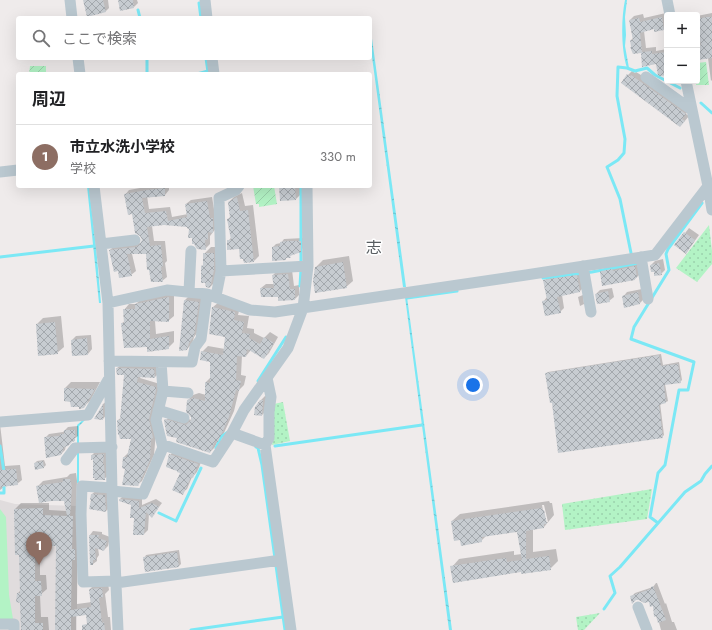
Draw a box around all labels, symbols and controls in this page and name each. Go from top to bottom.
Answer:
map controls [664,12,700,84]
button: + [664,12,700,48]
search box [16,16,372,60]
icon: search [30,27,52,49]
text: ここで検索 [62,28,137,50]
button: − [664,48,700,84]
text: 周辺 [32,87,66,111]
text: 市立水洗小学校 [70,136,175,158]
text: 1 [42,147,48,166]
text: 330 m [320,147,356,166]
text: 学校 [70,159,96,178]
district label: 志 [366,236,382,259]
your location [463,375,483,395]
pin: 1 [26,532,52,565]

